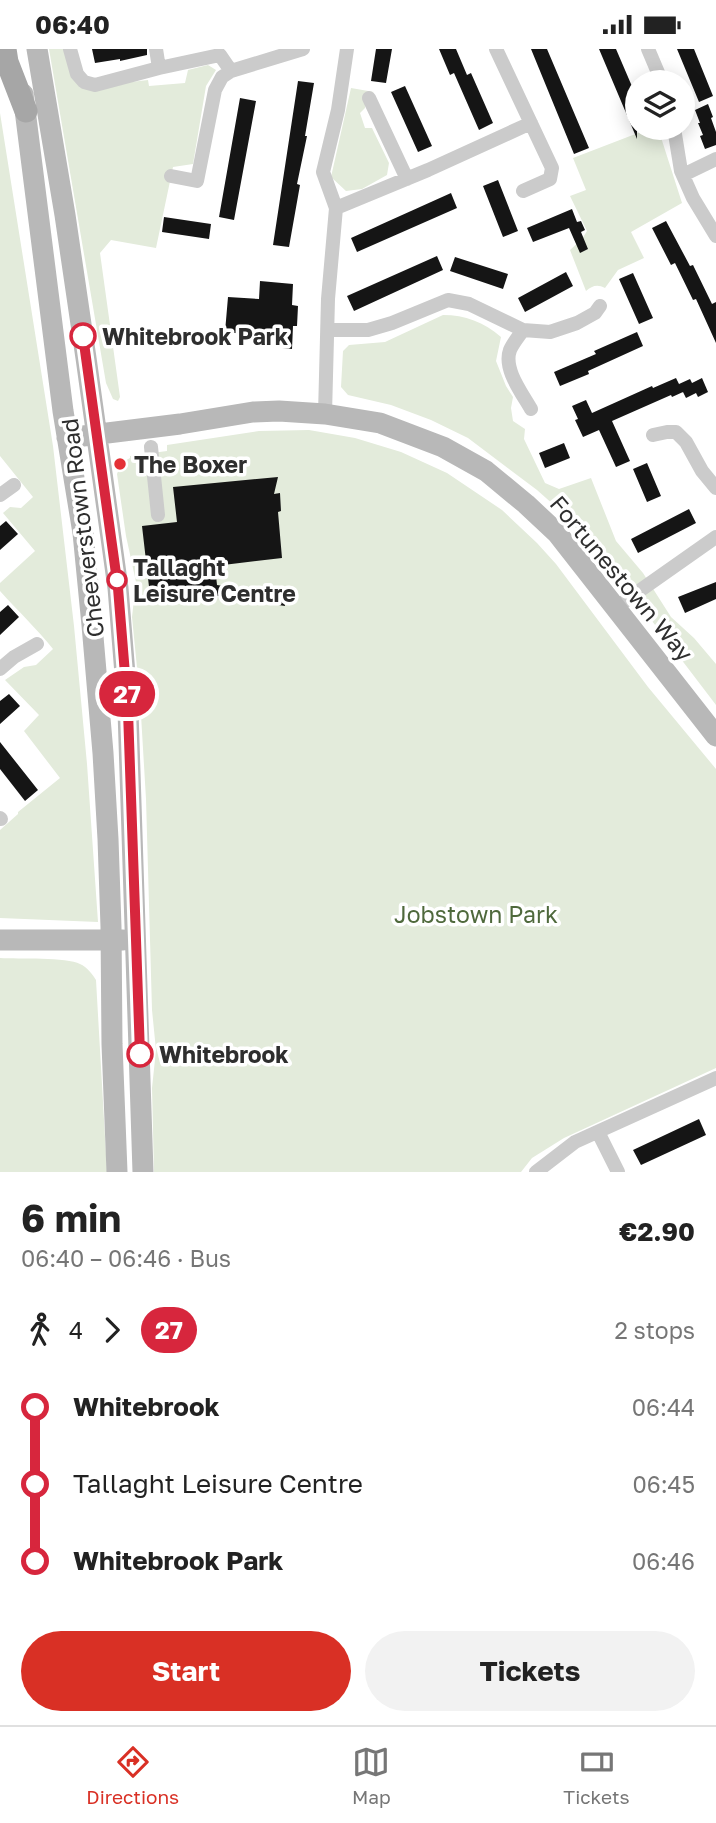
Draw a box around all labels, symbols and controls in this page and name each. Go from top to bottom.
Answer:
text: 06:40 [35,9,110,40]
map controls [625,70,695,140]
button: layers [625,70,695,140]
place label: Whitebrook Park [102,322,289,350]
marker: Whitebrook Park [70,323,96,349]
street label: Cheeverstown Road [55,417,109,639]
place label: The Boxer [134,450,247,478]
marker: The Boxer [112,456,128,472]
street label: Fortunestown Way [545,490,699,667]
place label: Tallaght Leisure Centre [133,553,296,607]
marker: Tallaght Leisure Centre [107,570,127,590]
line badge: 27 [96,671,158,717]
text: 27 [113,679,141,708]
park label: Jobstown Park [394,900,558,928]
place label: Whitebrook [159,1040,289,1068]
marker: Whitebrook [127,1041,153,1067]
text: 6 min [21,1195,121,1240]
text: €2.90 [619,1216,695,1247]
text: 06:40 – 06:46 · Bus [21,1244,231,1272]
icon: walk [21,1311,59,1349]
icon: forward [93,1311,131,1349]
text: 27 [155,1315,183,1344]
text: 4 [69,1316,83,1344]
text: 2 stops [614,1316,695,1344]
text: Whitebrook [73,1391,220,1422]
text: 06:44 [632,1393,695,1421]
text: Tallaght Leisure Centre [73,1468,363,1499]
text: 06:45 [633,1470,695,1498]
text: Whitebrook Park [73,1545,283,1576]
text: 06:46 [632,1547,695,1575]
button: Start [21,1631,351,1711]
button: Tickets [365,1631,695,1711]
tab: Directions [86,1743,179,1808]
tab: Map [352,1743,391,1808]
tab: Tickets [563,1743,630,1808]

